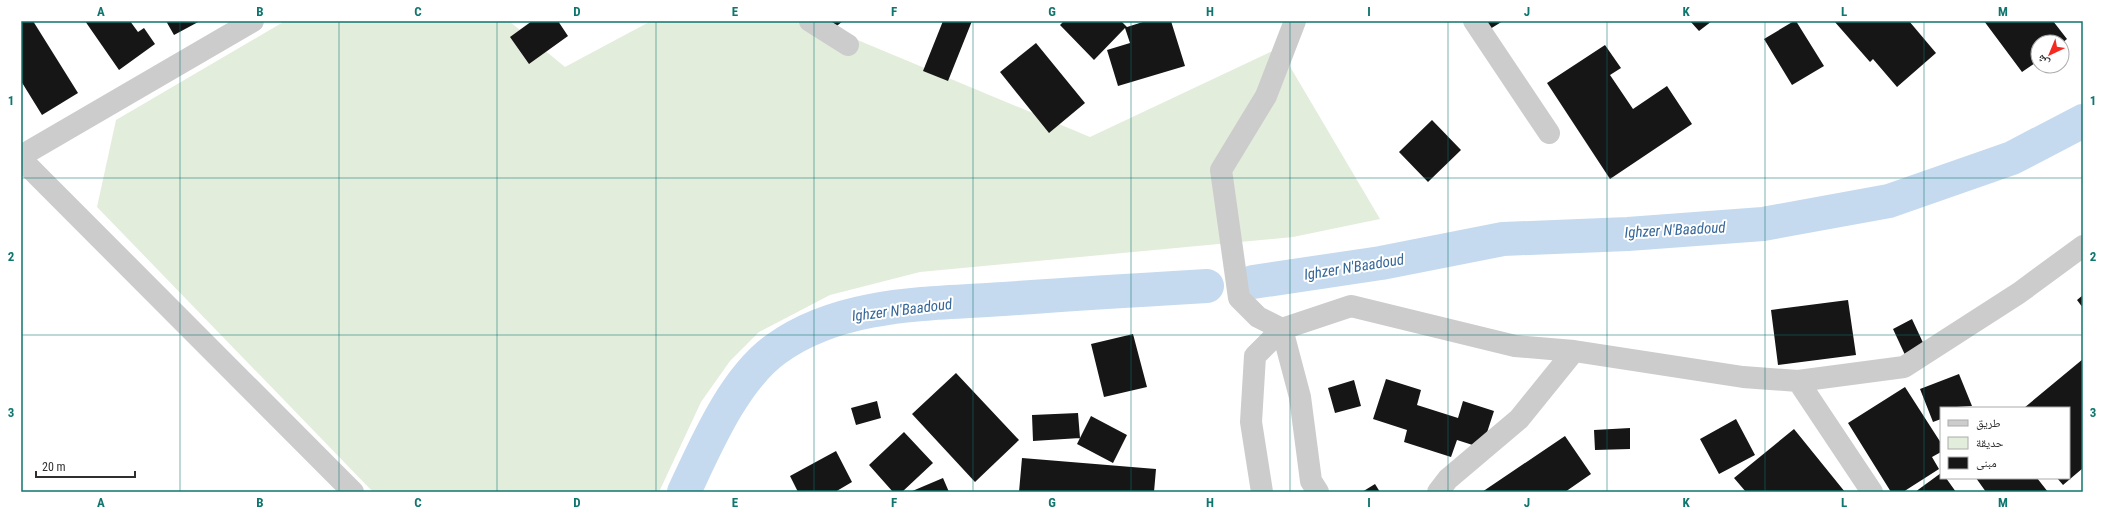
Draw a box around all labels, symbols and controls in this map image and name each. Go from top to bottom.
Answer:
text: A [97,4,105,19]
text: B [256,4,264,19]
text: C [414,4,422,19]
text: D [573,4,581,19]
text: E [732,4,739,19]
text: F [891,4,897,19]
text: G [1048,4,1056,19]
text: H [1206,4,1214,19]
text: I [1367,4,1371,19]
text: J [1524,4,1530,19]
text: K [1682,4,1690,19]
text: L [1841,4,1847,19]
text: M [1998,4,2008,19]
north arrow [2030,34,2070,74]
text: ش [2034,51,2053,70]
text: 1 [8,93,14,108]
text: 1 [2090,93,2096,108]
water label: Ighzer N'Baadoud [1624,218,1727,242]
text: 2 [8,249,15,264]
text: 2 [2090,249,2097,264]
water label: Ighzer N'Baadoud [1303,250,1406,284]
water label: Ighzer N'Baadoud [851,295,954,325]
text: 3 [8,405,14,420]
text: 3 [2090,405,2096,420]
legend [1940,407,2070,479]
text: طريق [1976,416,2001,430]
text: حديقة [1976,436,2004,450]
scale bar [36,453,135,479]
text: مبنى [1976,456,1997,470]
text: 20 m [42,460,66,474]
text: A [97,495,105,510]
text: B [256,495,264,510]
text: C [414,495,422,510]
text: D [573,495,581,510]
text: E [732,495,739,510]
text: F [891,495,897,510]
text: G [1048,495,1056,510]
text: H [1206,495,1214,510]
text: I [1367,495,1371,510]
text: J [1524,495,1530,510]
text: K [1682,495,1690,510]
text: L [1841,495,1847,510]
text: M [1998,495,2008,510]

